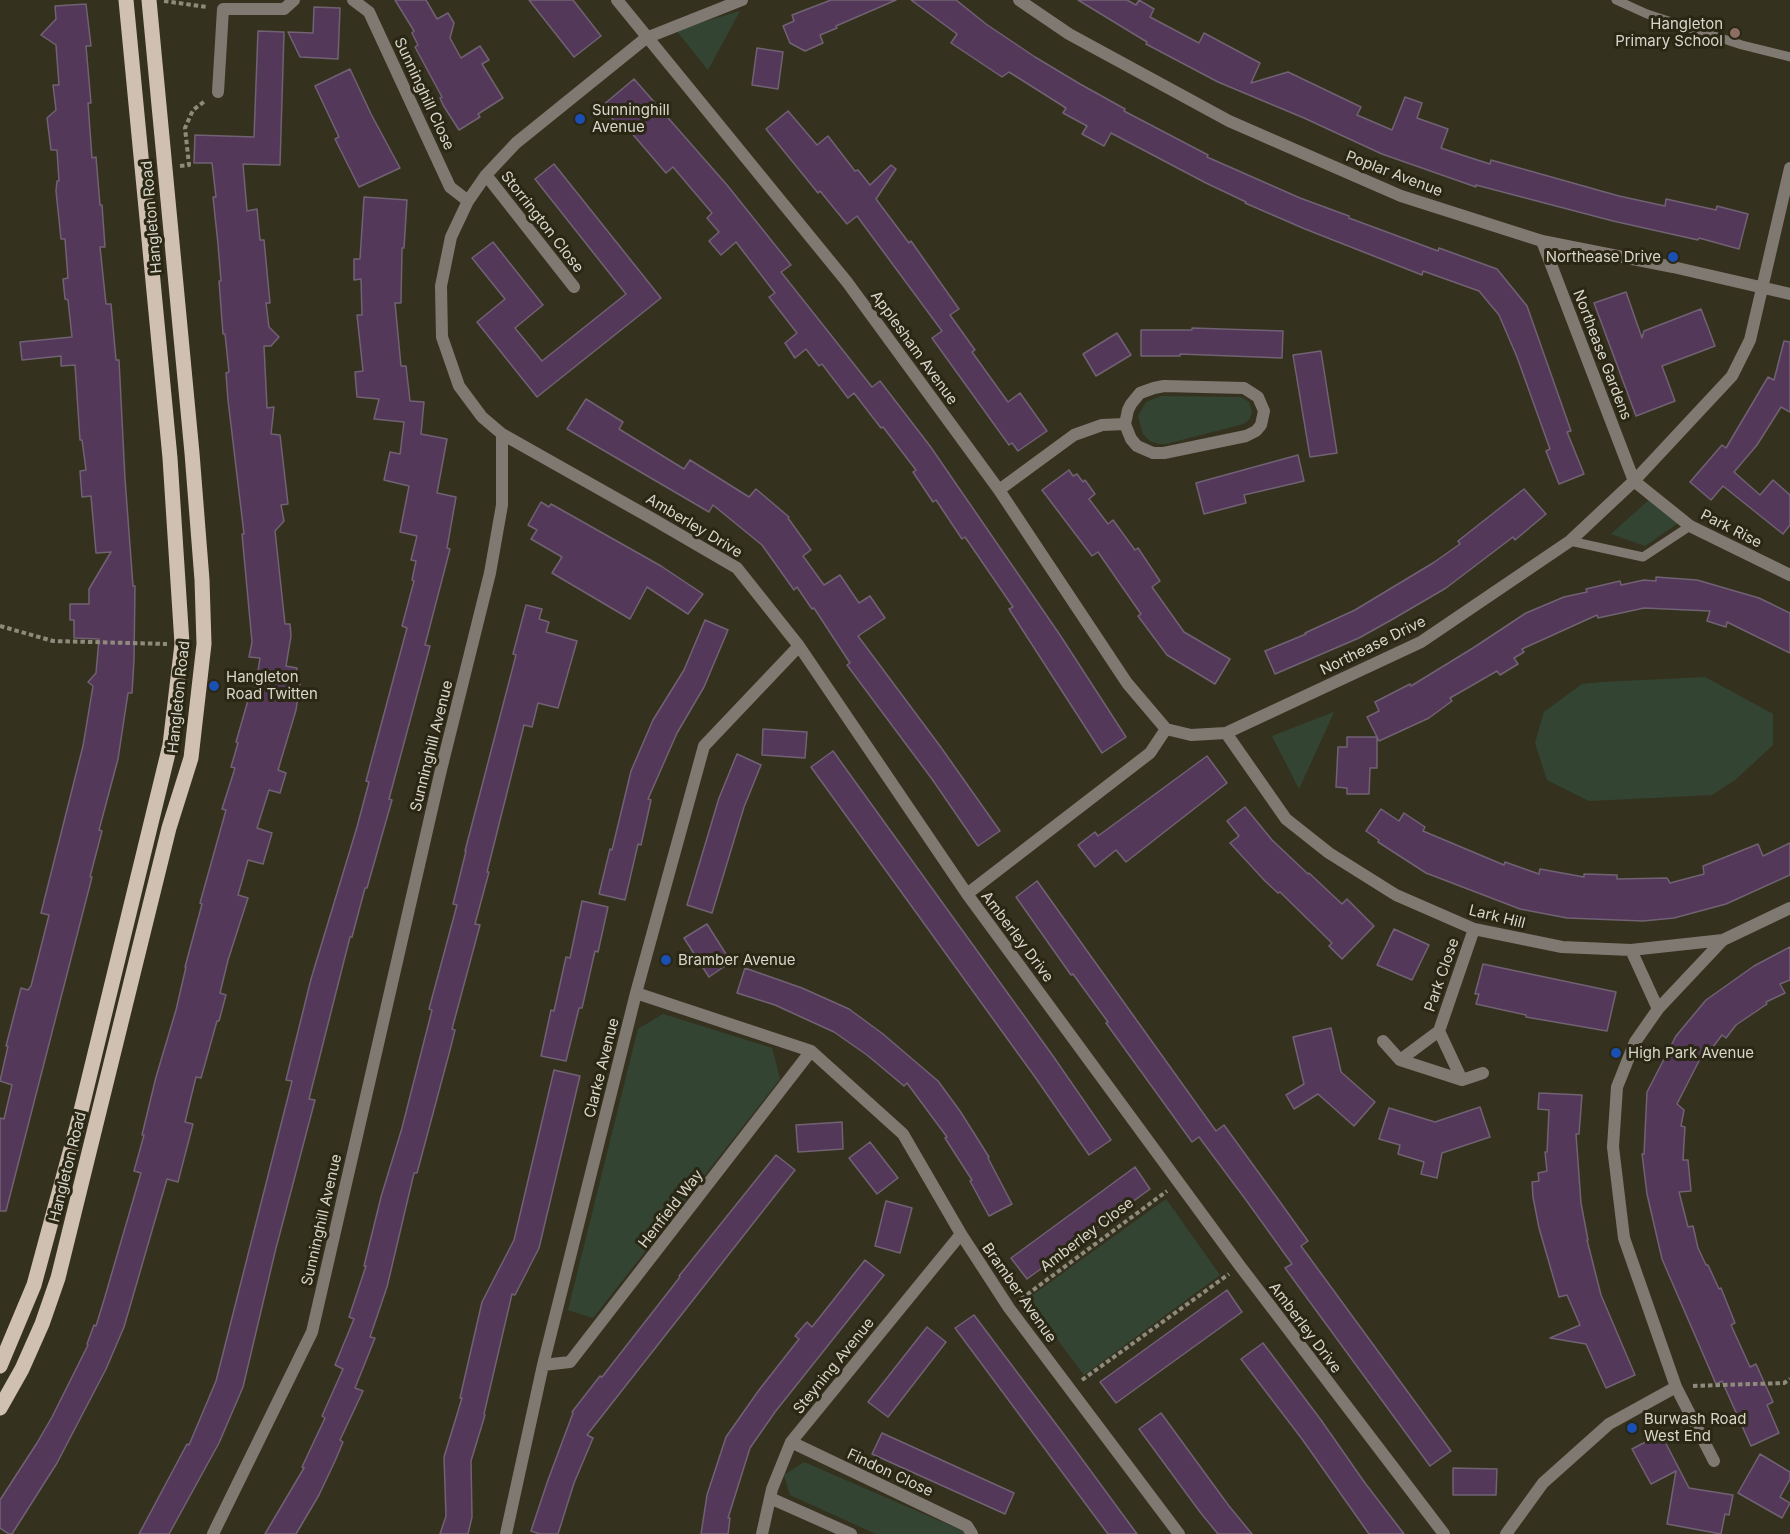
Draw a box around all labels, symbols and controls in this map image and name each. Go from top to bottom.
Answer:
place label: Hangleton Primary School [1615,15,1723,50]
marker: Hangleton Primary School [1728,26,1742,40]
street label: Sunninghill Close [390,35,458,153]
place label: Sunninghill Avenue [592,101,670,136]
marker: Sunninghill Avenue [573,112,587,126]
street label: Poplar Avenue [1343,147,1445,201]
street label: Hangleton Road [138,160,166,274]
street label: Storrington Close [497,168,587,276]
place label: Northease Drive [1546,248,1661,266]
marker: Northease Drive [1666,250,1680,264]
street label: Northease Gardens [1569,287,1635,423]
street label: Applesham Avenue [867,288,961,408]
street label: Amberley Drive [643,490,745,562]
street label: Park Rise [1697,506,1765,552]
street label: Northease Drive [1317,613,1429,679]
street label: Hangleton Road [164,640,194,754]
place label: Hangleton Road Twitten [226,668,318,703]
marker: Hangleton Road Twitten [207,679,221,693]
street label: Sunninghill Avenue [407,679,457,813]
street label: Amberley Drive [977,888,1057,986]
street label: Lark Hill [1467,901,1527,933]
street label: Park Close [1421,936,1463,1014]
place label: Bramber Avenue [678,951,796,969]
marker: Bramber Avenue [659,953,673,967]
street label: Clarke Avenue [581,1016,623,1120]
place label: High Park Avenue [1628,1044,1754,1062]
marker: High Park Avenue [1609,1046,1623,1060]
street label: Hangleton Road [46,1110,90,1224]
street label: Sunninghill Avenue [298,1152,346,1288]
street label: Henfield Way [635,1166,707,1252]
street label: Amberley Close [1037,1194,1137,1276]
street label: Bramber Avenue [978,1240,1060,1346]
street label: Amberley Drive [1265,1279,1345,1377]
street label: Steyning Avenue [790,1314,878,1418]
place label: Burwash Road West End [1644,1410,1746,1445]
marker: Burwash Road West End [1625,1421,1639,1435]
street label: Findon Close [844,1445,936,1501]

